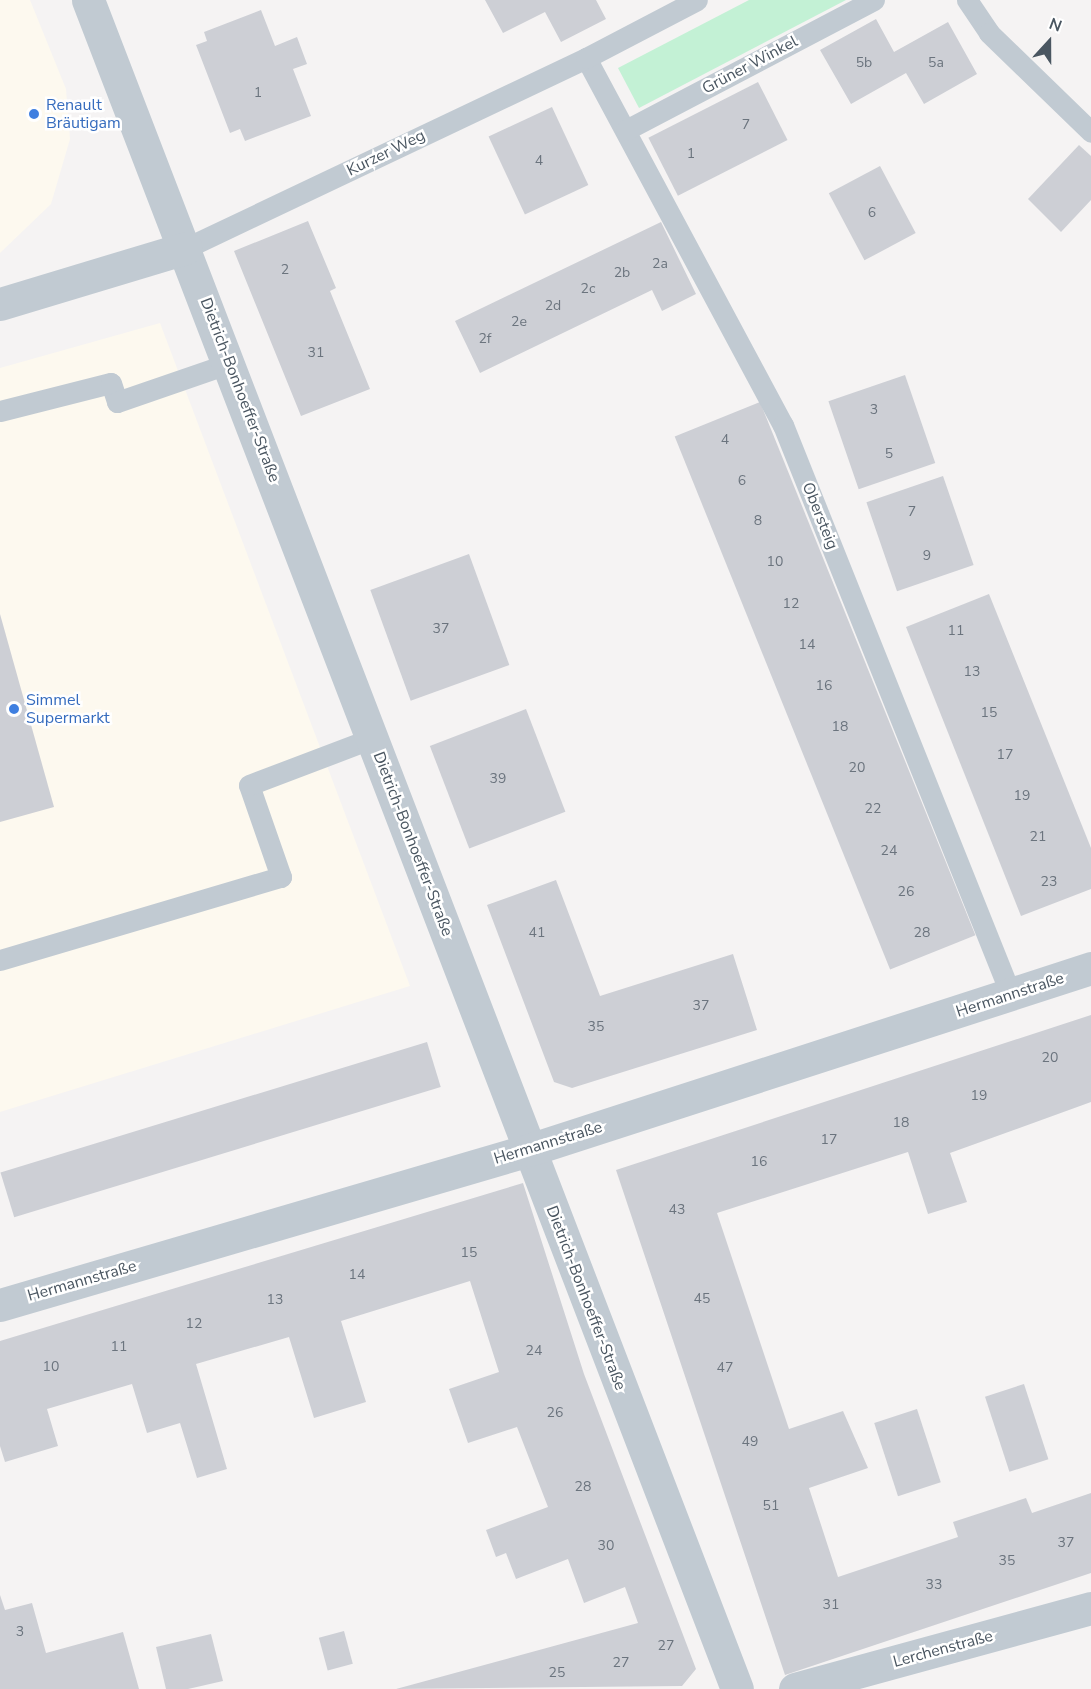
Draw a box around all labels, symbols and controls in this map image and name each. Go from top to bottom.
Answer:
north arrow [1019,12,1079,72]
text: N [1046,13,1065,38]
street label: Grüner Winkel [699,32,801,98]
house number: 5b [856,55,872,71]
house number: 5a [928,55,944,71]
house number: 1 [254,85,262,101]
place label: Renault Bräutigam [46,95,121,133]
marker: Renault Bräutigam [27,107,41,121]
house number: 7 [742,117,750,133]
street label: Kurzer Weg [344,126,428,180]
house number: 1 [687,146,695,162]
house number: 4 [535,153,543,169]
house number: 6 [868,205,876,221]
house number: 2a [652,256,668,272]
house number: 2 [281,262,289,278]
house number: 2b [614,265,630,281]
house number: 2c [581,281,595,297]
street label: Dietrich-Bonhoeffer-Straße [196,295,284,485]
house number: 2d [545,298,561,314]
house number: 2e [511,314,527,330]
house number: 2f [478,331,492,347]
house number: 31 [308,345,324,361]
house number: 3 [870,402,878,418]
house number: 4 [721,432,729,448]
house number: 5 [885,446,893,462]
house number: 6 [738,473,746,489]
street label: Obersteig [798,480,842,552]
house number: 7 [908,504,916,520]
house number: 8 [754,513,762,529]
house number: 9 [923,548,931,564]
house number: 10 [767,554,783,570]
house number: 12 [783,596,799,612]
house number: 37 [433,621,449,637]
house number: 11 [948,623,964,639]
house number: 14 [799,637,815,653]
house number: 13 [964,664,980,680]
house number: 16 [816,678,832,694]
place label: Simmel Supermarkt [26,690,110,728]
marker: Simmel Supermarkt [7,702,21,716]
house number: 15 [981,705,997,721]
house number: 18 [832,719,848,735]
house number: 17 [997,747,1013,763]
street label: Dietrich-Bonhoeffer-Straße [369,749,457,939]
house number: 20 [849,760,865,776]
house number: 39 [490,771,506,787]
house number: 19 [1014,788,1030,804]
house number: 22 [865,801,881,817]
house number: 21 [1030,829,1046,845]
house number: 24 [881,843,897,859]
house number: 23 [1041,874,1057,890]
house number: 26 [898,884,914,900]
house number: 41 [529,925,545,941]
house number: 28 [914,925,930,941]
street label: Hermannstraße [954,968,1066,1022]
house number: 37 [693,998,709,1014]
house number: 35 [588,1019,604,1035]
house number: 20 [1042,1050,1058,1066]
house number: 19 [971,1088,987,1104]
house number: 18 [893,1115,909,1131]
street label: Hermannstraße [491,1117,605,1169]
house number: 17 [821,1132,837,1148]
house number: 16 [751,1154,767,1170]
house number: 43 [669,1202,685,1218]
street label: Dietrich-Bonhoeffer-Straße [542,1203,630,1393]
house number: 15 [461,1245,477,1261]
street label: Hermannstraße [25,1256,139,1306]
house number: 14 [349,1267,365,1283]
house number: 45 [694,1291,710,1307]
house number: 13 [267,1292,283,1308]
house number: 12 [186,1316,202,1332]
house number: 11 [111,1339,127,1355]
house number: 24 [526,1343,542,1359]
house number: 10 [43,1359,59,1375]
house number: 47 [717,1360,733,1376]
house number: 26 [547,1405,563,1421]
house number: 49 [742,1434,758,1450]
house number: 28 [575,1479,591,1495]
house number: 51 [763,1498,779,1514]
house number: 37 [1058,1535,1074,1551]
house number: 30 [598,1538,614,1554]
house number: 35 [999,1553,1015,1569]
house number: 33 [926,1577,942,1593]
house number: 31 [823,1597,839,1613]
house number: 3 [16,1624,24,1640]
street label: Lerchenstraße [891,1626,995,1672]
house number: 27 [658,1638,674,1654]
house number: 27 [613,1655,629,1671]
house number: 25 [549,1665,565,1681]

